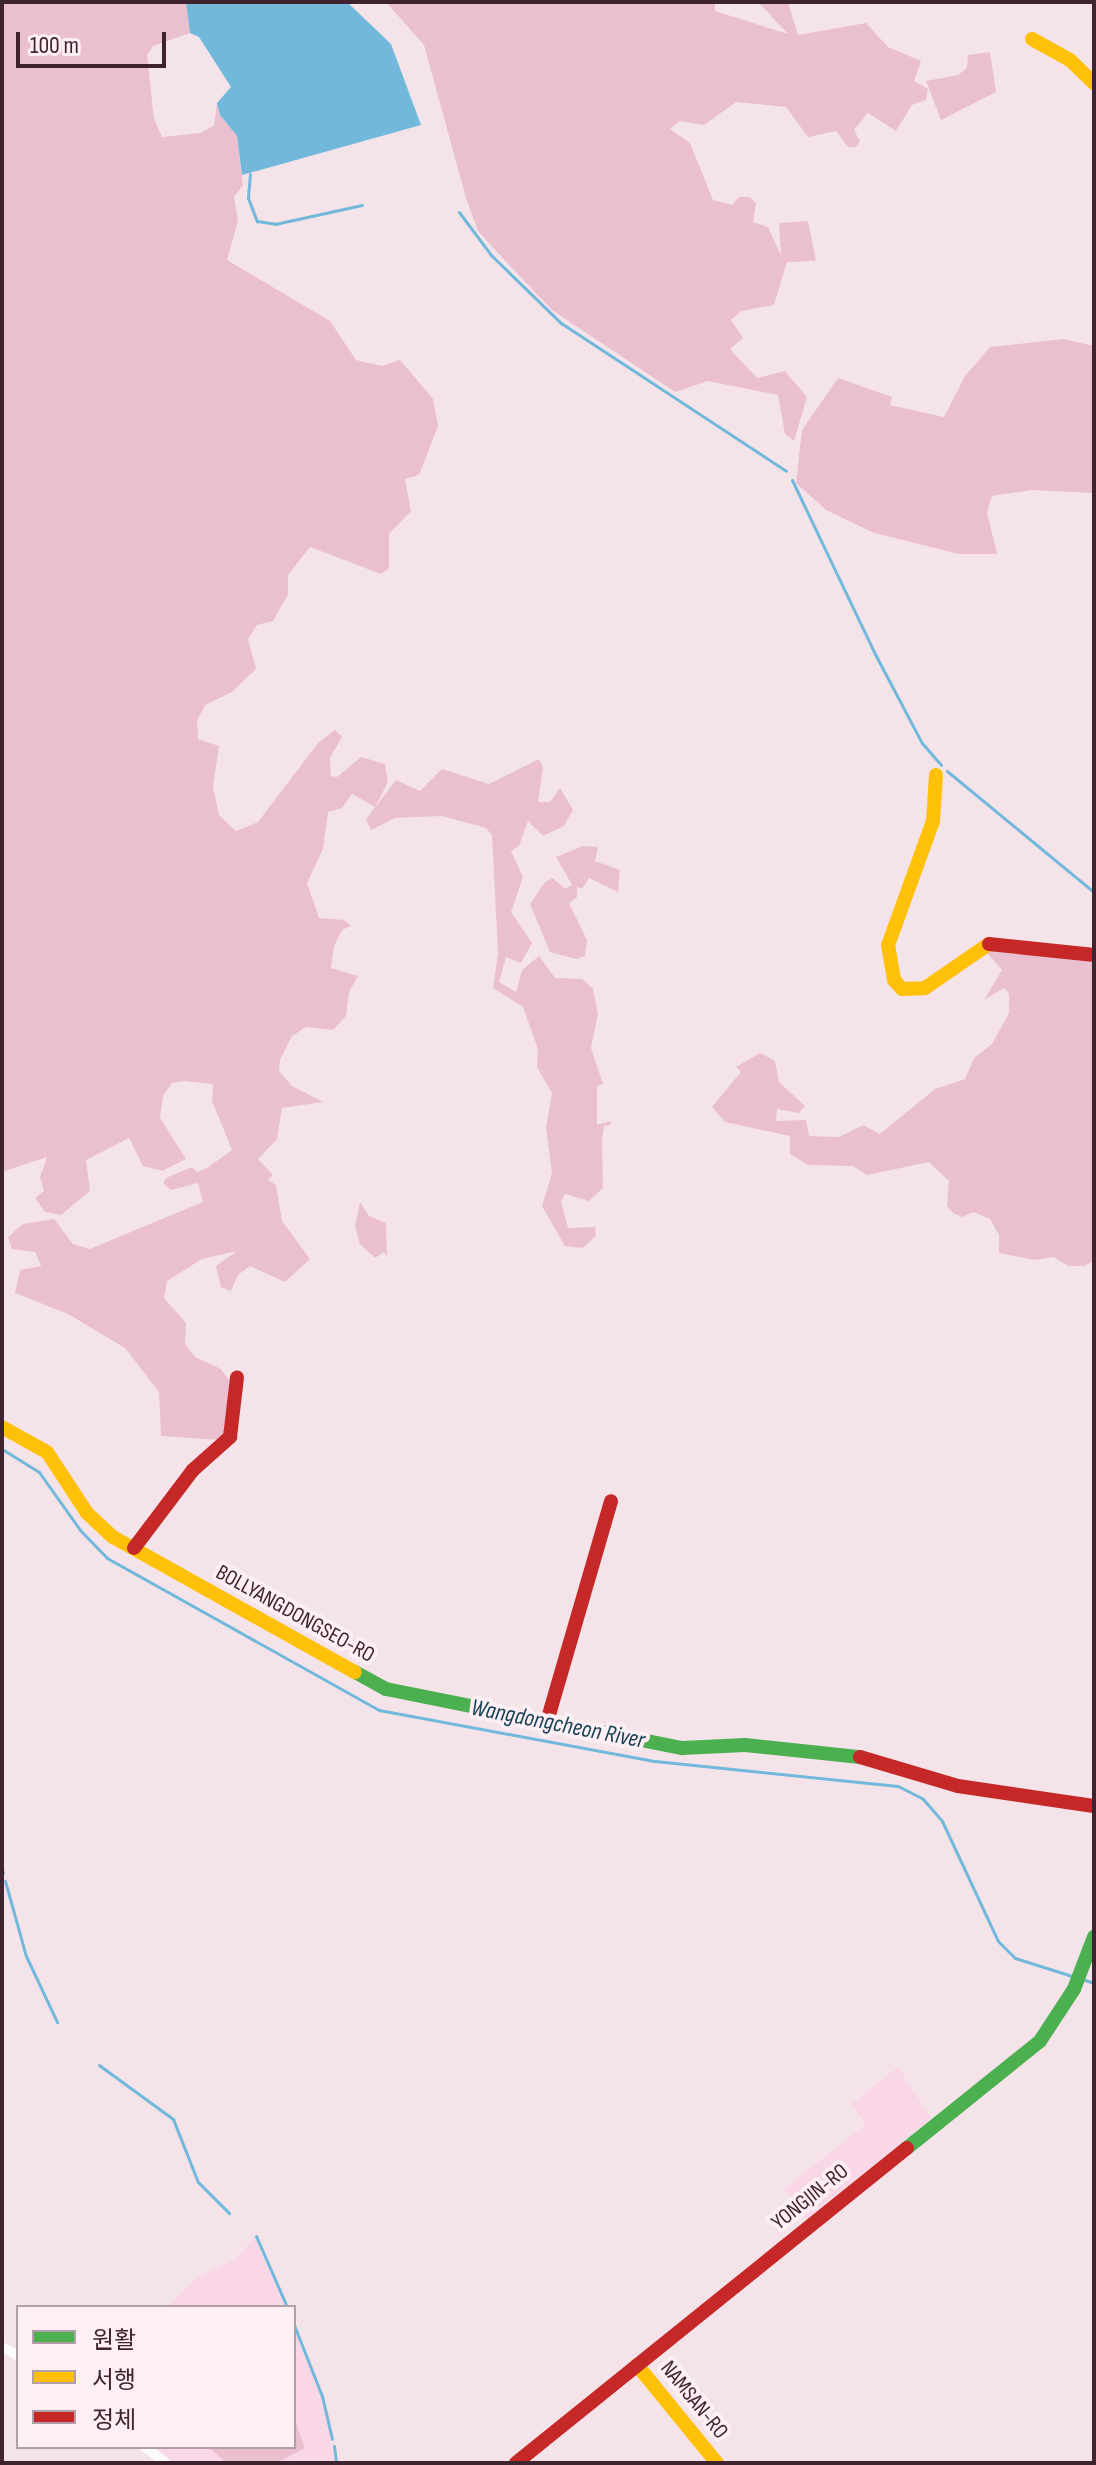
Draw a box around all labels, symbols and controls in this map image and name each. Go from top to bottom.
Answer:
scale bar [20,16,170,66]
text: 100 m [30,31,79,60]
street label: BOLLYANGDONGSEO-RO [211,1559,379,1669]
water label: Wangdongcheon River [469,1693,647,1755]
street label: YONGJIN-RO [766,2158,854,2236]
legend [16,2305,296,2449]
text: 원활 [92,2326,136,2355]
street label: NAMSAN-RO [655,2356,733,2444]
text: 서행 [92,2366,136,2395]
text: 정체 [92,2406,136,2435]

